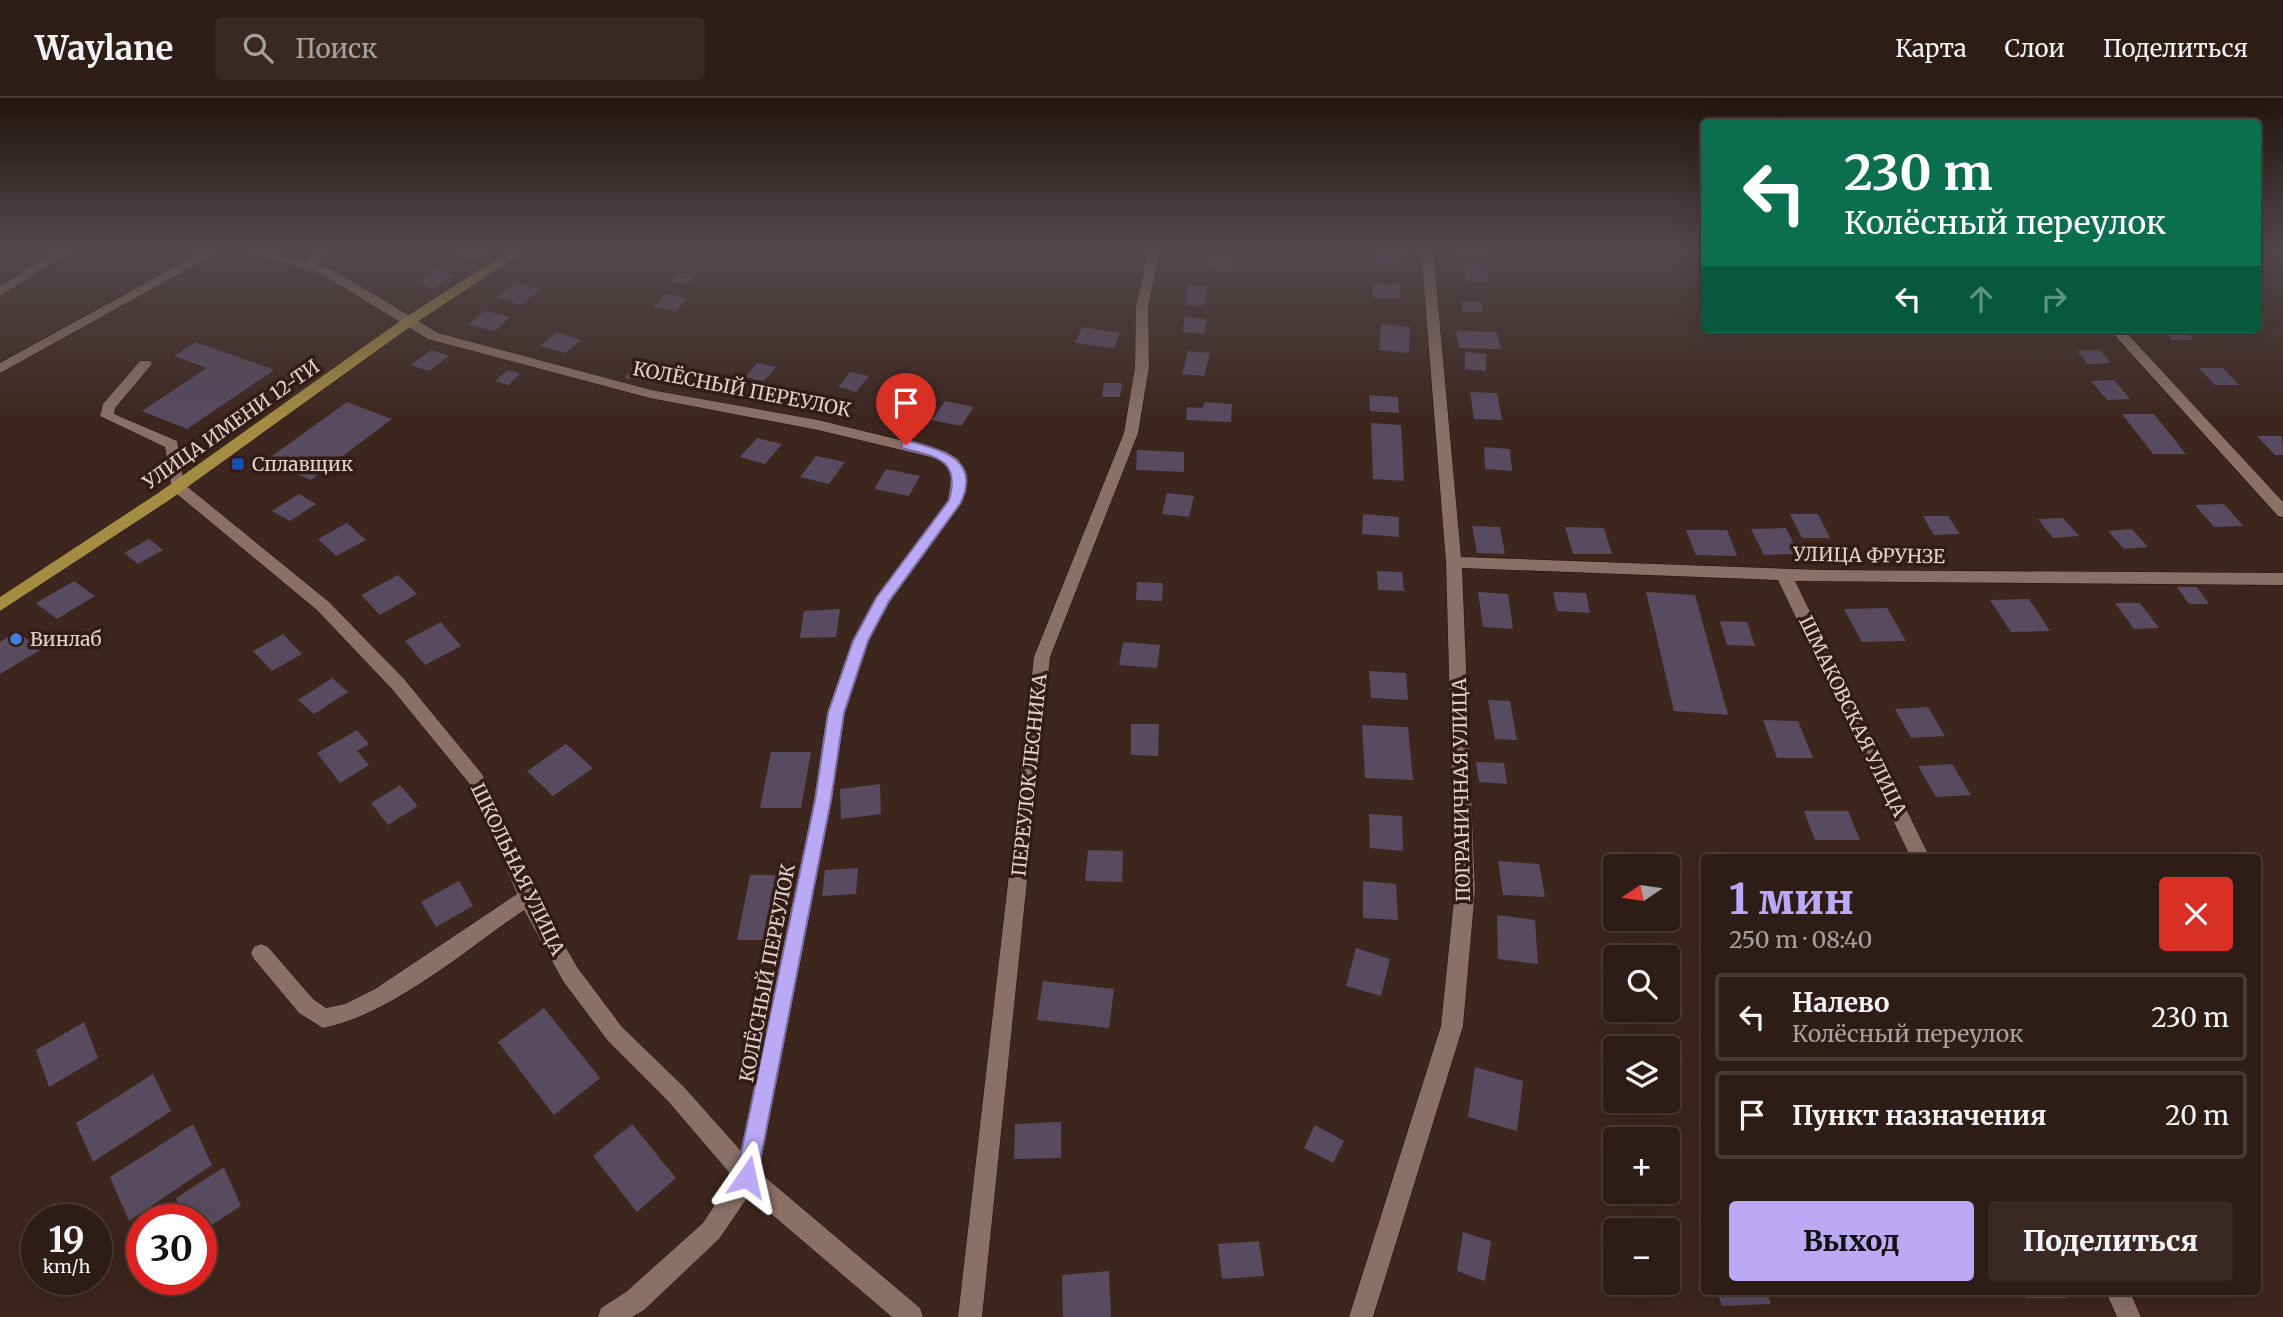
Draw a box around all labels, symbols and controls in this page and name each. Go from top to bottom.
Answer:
search box [215,17,705,80]
text: Waylane [35,28,173,69]
icon: search [239,29,277,67]
text: Поиск [295,32,378,65]
text: Карта [1895,33,1967,64]
text: Слои [2005,33,2065,64]
text: Поделиться [2103,33,2248,64]
text: 230 m [1844,142,1992,203]
icon: left [1729,147,1820,238]
text: Колёсный переулок [1844,203,2166,243]
icon: left [1889,280,1927,318]
icon: ahead [1962,280,2000,318]
icon: right [2035,280,2073,318]
street label: УЛИЦА ИМЕНИ 12-ТИ [137,354,324,495]
street label: КОЛЁСНЫЙ ПЕРЕУЛОК [631,356,854,422]
pin [876,373,936,445]
icon: arrive [887,384,925,422]
place label: Сплавщик [252,452,353,476]
marker: Сплавщик [230,456,246,472]
street label: УЛИЦА ФРУНЗЕ [1792,542,1945,568]
street label: ШМАКОВСКАЯ УЛИЦА [1794,612,1912,821]
place label: Винлаб [30,627,102,651]
marker: Винлаб [8,631,24,647]
street label: ПЕРЕУЛОК ЛЕСНИКА [1006,672,1052,877]
street label: ПОГРАНИЧНАЯ УЛИЦА [1447,677,1475,902]
street label: ШКОЛЬНАЯ УЛИЦА [466,779,570,960]
north arrow [1603,854,1680,931]
map controls [1603,854,1680,1295]
street label: КОЛЁСНЫЙ ПЕРЕУЛОК [734,861,800,1084]
text: 1 мин [1729,873,1854,925]
button: close [2159,877,2233,951]
text: 250 m · 08:40 [1729,925,1872,954]
button: search [1603,945,1680,1022]
text: Налево [1792,986,1890,1019]
icon: left [1733,998,1771,1036]
text: 230 m [2151,1001,2229,1034]
text: Колёсный переулок [1792,1019,2023,1048]
button: layers [1603,1036,1680,1113]
icon: arrive [1733,1096,1771,1134]
text: Пункт назначения [1792,1099,2046,1132]
text: 20 m [2165,1099,2229,1132]
button: + [1603,1127,1680,1204]
position arrow [710,1140,784,1214]
button: Выход [1729,1201,1974,1281]
button: Поделиться [1988,1201,2233,1281]
speed limit sign: 30 [126,1204,217,1295]
text: 19 [48,1218,85,1262]
button: − [1603,1218,1680,1295]
text: km/h [43,1255,90,1278]

